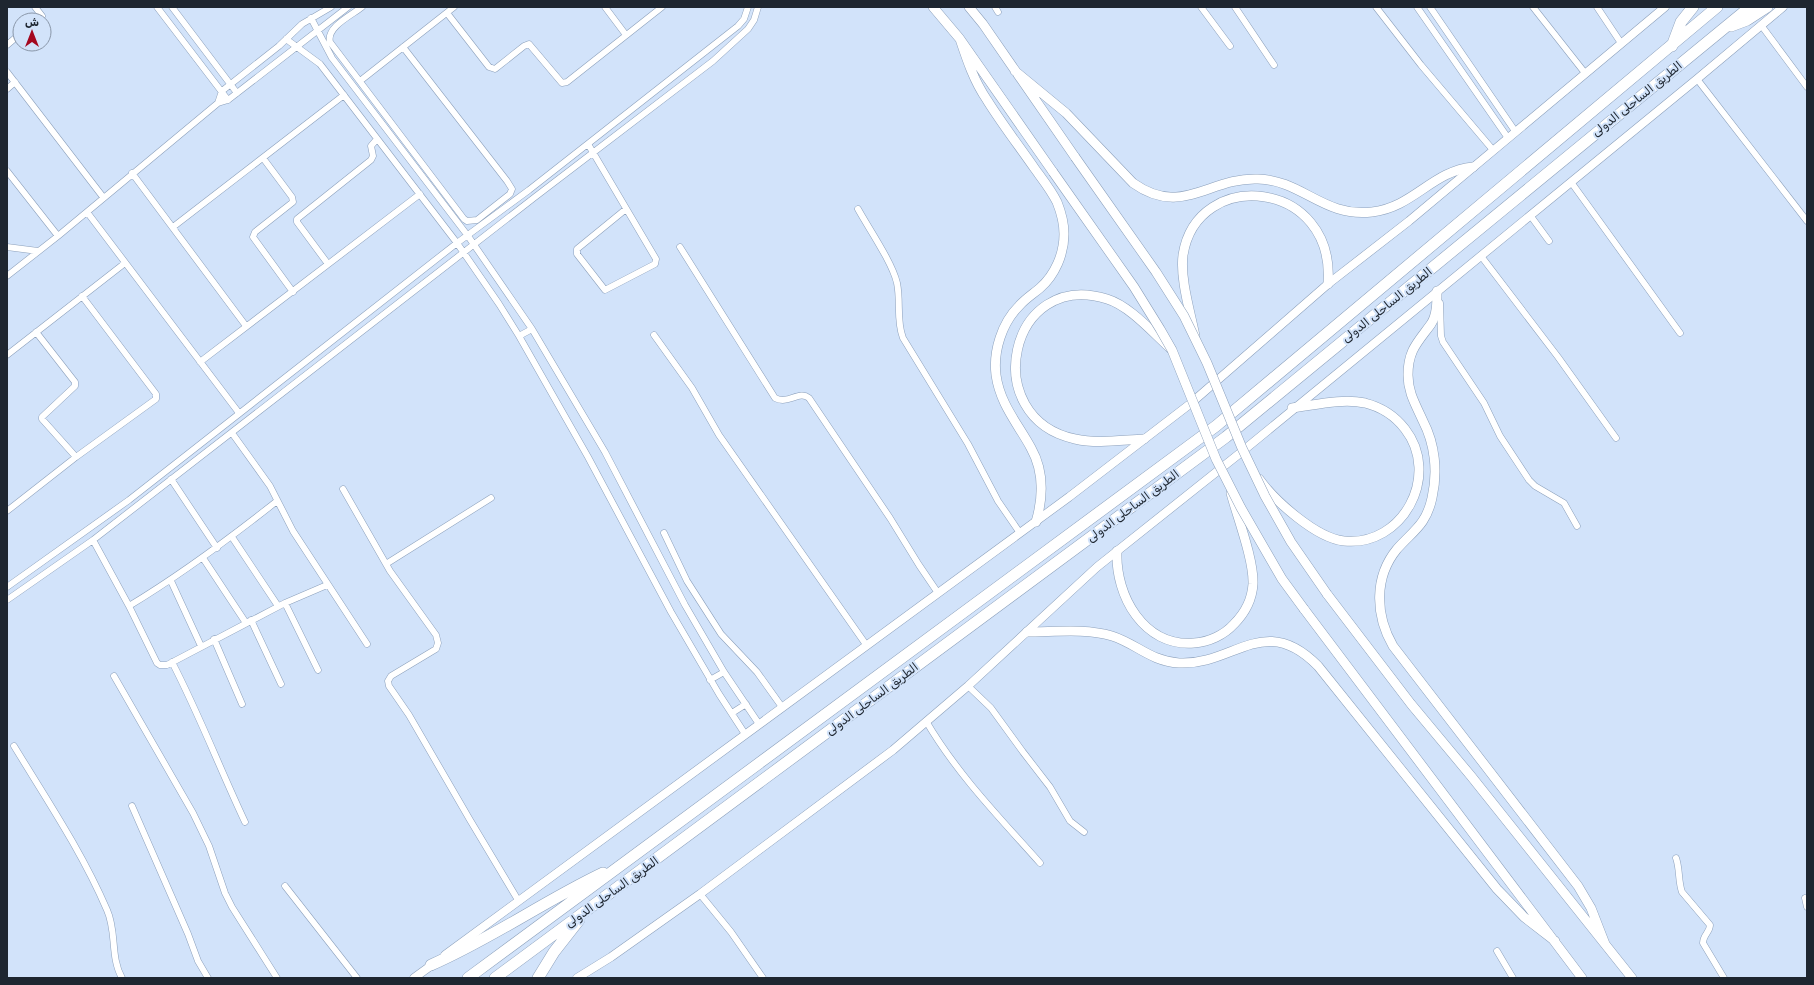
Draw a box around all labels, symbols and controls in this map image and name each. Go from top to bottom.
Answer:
north arrow [12,12,52,52]
text: ش [25,16,39,29]
street label: الطريق الساحلى الدولى [1589,58,1686,140]
street label: الطريق الساحلى الدولى [1339,264,1436,346]
street label: الطريق الساحلى الدولى [1084,467,1183,546]
street label: الطريق الساحلى الدولى [823,660,922,739]
street label: الطريق الساحلى الدولى [563,853,662,931]

